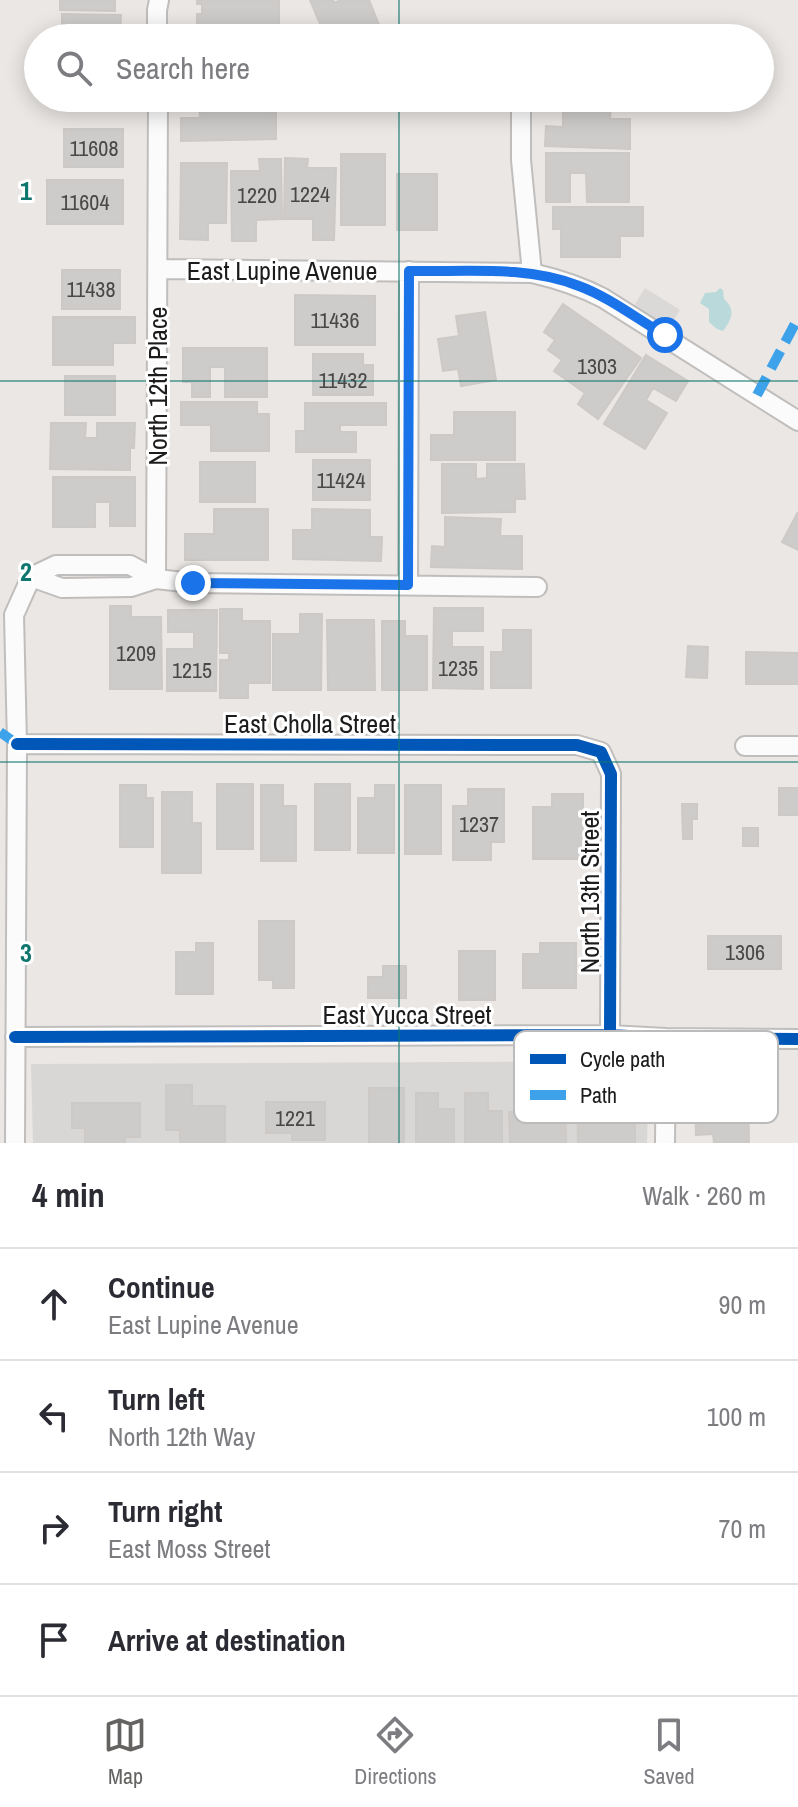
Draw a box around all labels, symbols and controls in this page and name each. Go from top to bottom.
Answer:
search box [24,24,774,112]
icon: search [52,46,96,90]
text: Search here [116,48,250,88]
house number: 11608 [70,133,118,163]
text: 1 [20,173,32,208]
house number: 1224 [290,179,330,209]
house number: 1220 [237,180,277,210]
house number: 11604 [61,187,109,217]
street label: East Lupine Avenue [187,253,377,288]
house number: 11438 [67,274,115,304]
house number: 11436 [311,305,359,335]
street label: North 12th Place [140,307,175,465]
route start [647,317,683,353]
house number: 1303 [577,351,617,381]
house number: 11432 [319,365,367,395]
house number: 11424 [317,465,365,495]
text: 2 [20,554,32,589]
route end [175,565,211,601]
house number: 1209 [116,638,156,668]
house number: 1235 [438,653,478,683]
house number: 1215 [172,655,212,685]
street label: East Cholla Street [224,706,396,741]
house number: 1237 [459,809,499,839]
street label: North 13th Street [572,811,607,973]
text: 3 [20,935,32,970]
house number: 1306 [725,937,765,967]
street label: East Yucca Street [322,997,492,1032]
legend [514,1031,778,1123]
text: Cycle path [580,1044,665,1074]
text: Path [580,1080,617,1110]
house number: 1221 [275,1103,315,1133]
text: 4 min [32,1172,105,1218]
text: Walk · 260 m [642,1178,766,1213]
text: Continue [108,1267,215,1307]
icon: ahead [32,1282,76,1326]
text: 90 m [719,1287,766,1322]
text: East Lupine Avenue [108,1307,299,1342]
text: Turn left [108,1379,205,1419]
icon: left [32,1394,76,1438]
text: 100 m [707,1399,766,1434]
text: North 12th Way [108,1419,255,1454]
text: Turn right [108,1491,222,1531]
icon: right [32,1506,76,1550]
text: 70 m [719,1511,766,1546]
text: East Moss Street [108,1531,270,1566]
icon: arrive [32,1618,76,1662]
text: Arrive at destination [108,1620,346,1660]
tab: Map [103,1713,147,1791]
tab: Directions [354,1713,437,1791]
tab: Saved [643,1713,695,1791]

